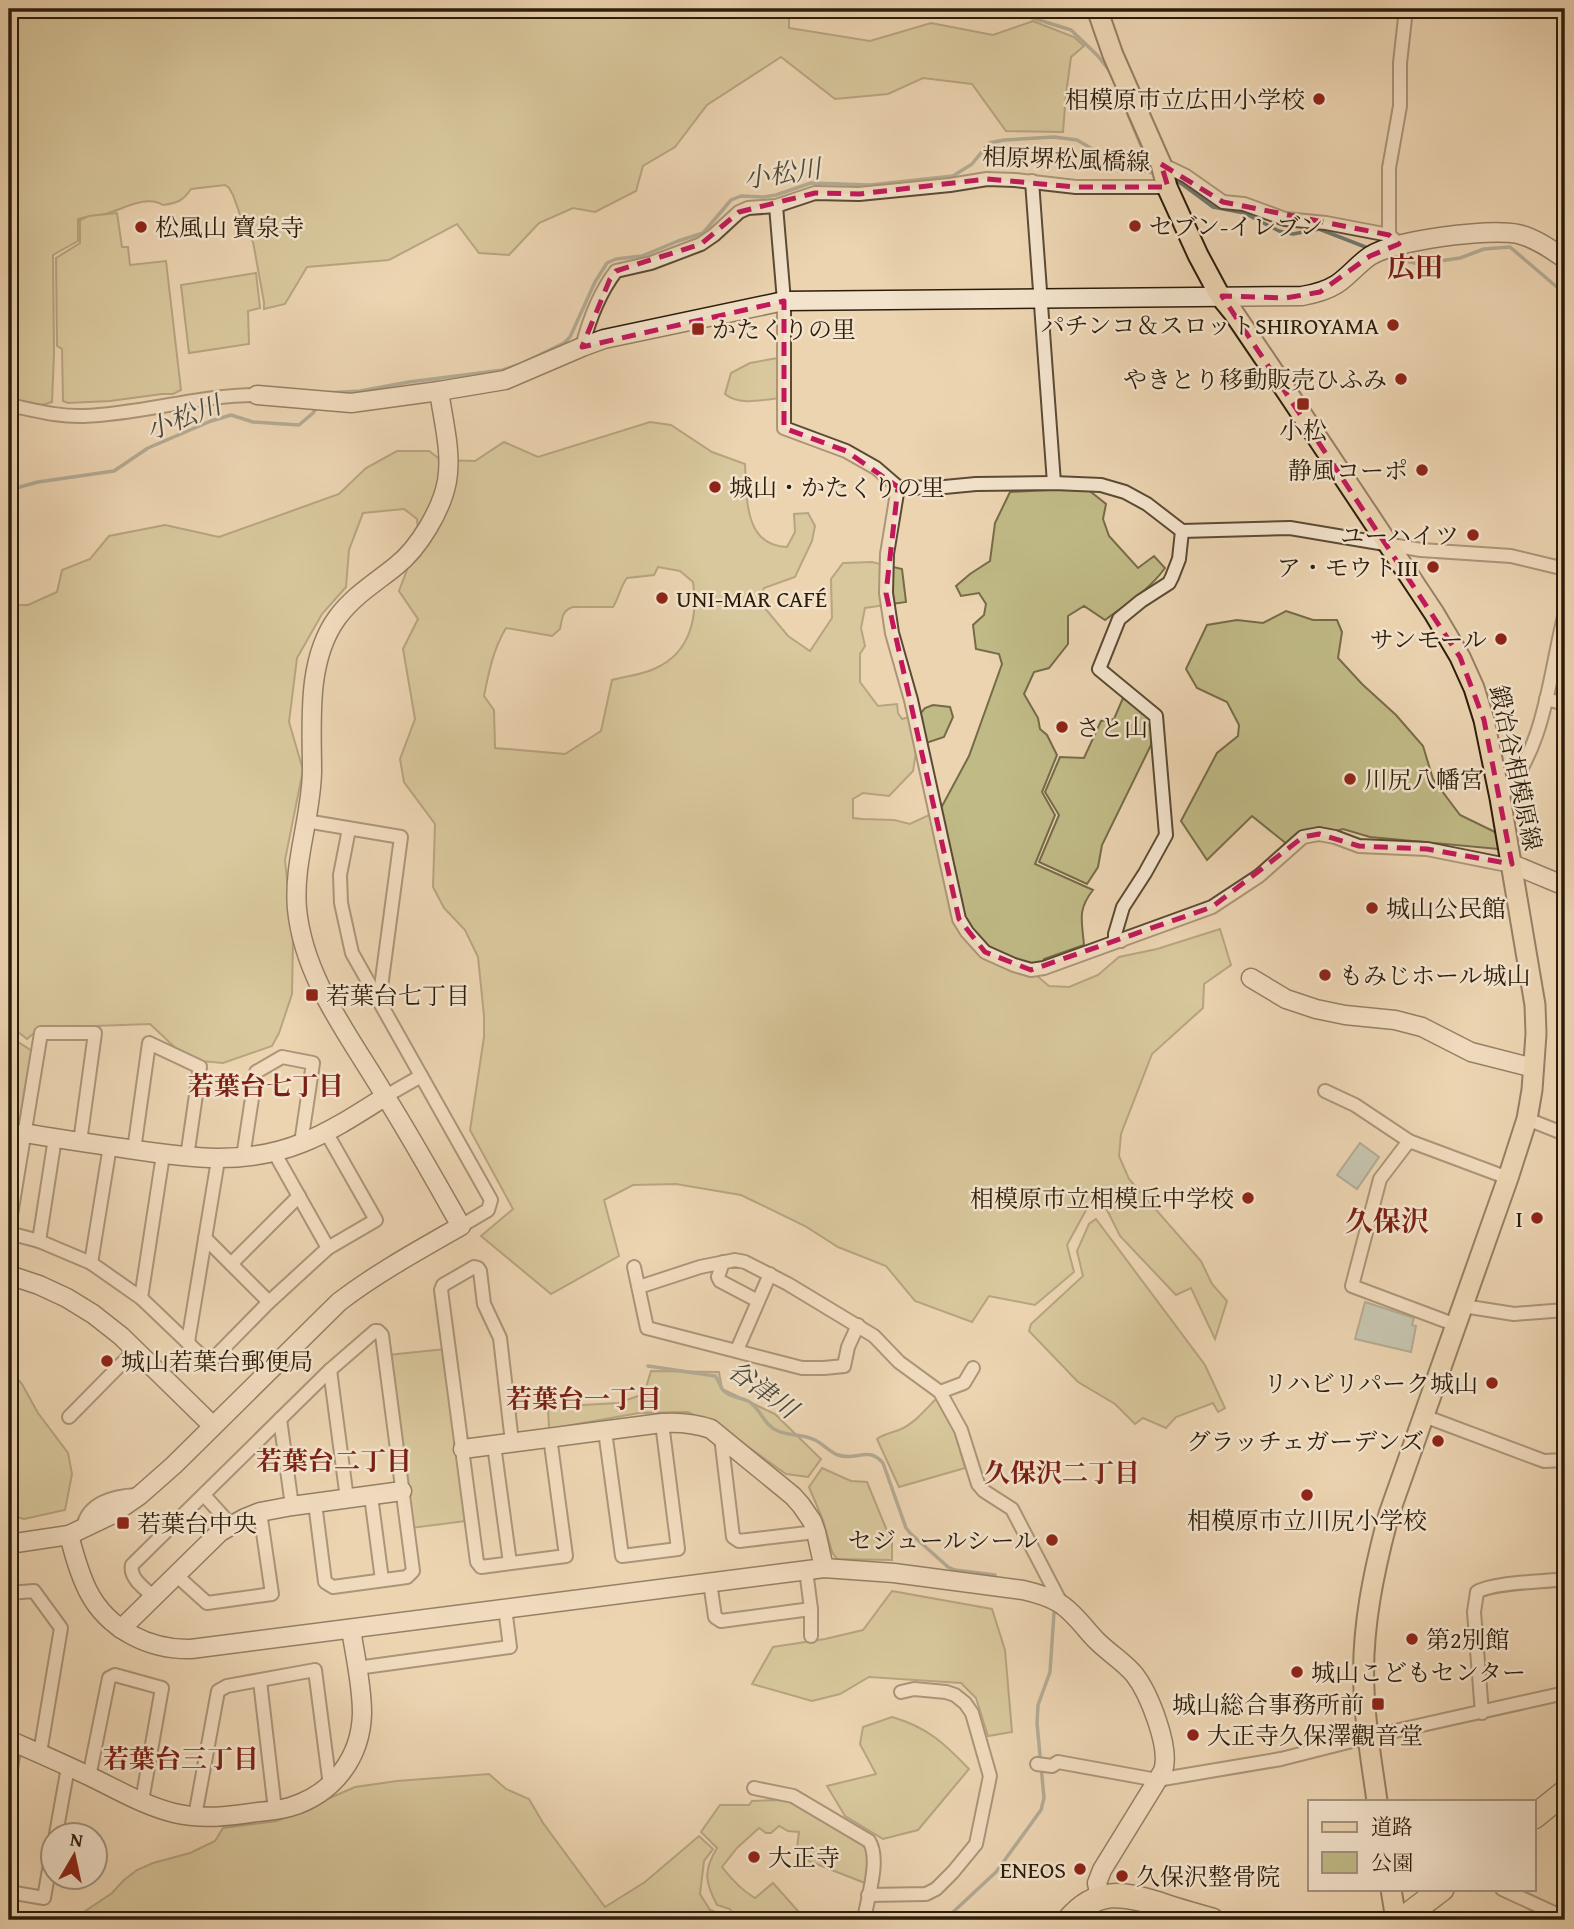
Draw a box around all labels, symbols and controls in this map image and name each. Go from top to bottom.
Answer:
place label: 相模原市立広田小学校 [1065,82,1305,117]
marker: 相模原市立広田小学校 [1311,91,1327,107]
street label: 相原堺松風橋線 [981,139,1151,179]
water label: 小松川 [741,148,826,198]
place label: セブン-イレブン [1149,209,1323,244]
place label: 松風山 寶泉寺 [155,210,304,245]
marker: セブン-イレブン [1127,218,1143,234]
marker: 松風山 寶泉寺 [133,219,149,235]
district label: 広田 [1387,246,1443,287]
place label: パチンコ＆スロットSHIROYAMA [1041,308,1379,343]
place label: かたくりの里 [712,312,856,347]
marker: パチンコ＆スロットSHIROYAMA [1385,317,1401,333]
marker: かたくりの里 [690,321,706,337]
place label: やきとり移動販売ひふみ [1123,362,1387,397]
marker: やきとり移動販売ひふみ [1393,371,1409,387]
water label: 小松川 [140,384,229,449]
marker: 小松 [1295,396,1311,412]
place label: 小松 [1279,413,1327,448]
place label: 静風コーポ [1288,453,1408,488]
marker: 静風コーポ [1414,462,1430,478]
place label: 城山・かたくりの里 [729,470,945,505]
marker: 城山・かたくりの里 [707,479,723,495]
place label: ユーハイツ [1340,518,1459,553]
marker: ユーハイツ [1465,527,1481,543]
place label: ア・モウトⅢ [1277,550,1419,585]
marker: ア・モウトⅢ [1425,559,1441,575]
place label: UNI-MAR CAFÉ [676,581,827,616]
marker: UNI-MAR CAFÉ [654,590,670,606]
place label: サンモール [1370,622,1487,657]
marker: サンモール [1493,631,1509,647]
street label: 鍛冶谷相模原線 [1481,682,1551,854]
place label: さと山 [1076,710,1148,745]
marker: さと山 [1054,719,1070,735]
place label: 川尻八幡宮 [1364,762,1484,797]
marker: 川尻八幡宮 [1342,771,1358,787]
place label: 城山公民館 [1386,891,1506,926]
marker: 城山公民館 [1364,900,1380,916]
place label: もみじホール城山 [1339,958,1531,993]
marker: もみじホール城山 [1317,967,1333,983]
place label: 若葉台七丁目 [326,978,470,1013]
marker: 若葉台七丁目 [304,987,320,1003]
district label: 若葉台七丁目 [188,1066,344,1105]
place label: 相模原市立相模丘中学校 [970,1181,1234,1216]
marker: 相模原市立相模丘中学校 [1240,1190,1256,1206]
district label: 久保沢 [1345,1200,1429,1241]
place label: Ⅰ [1516,1201,1523,1236]
marker: Ⅰ [1529,1210,1545,1226]
place label: 城山若葉台郵便局 [121,1344,313,1379]
water label: 谷津川 [720,1350,808,1429]
marker: 城山若葉台郵便局 [99,1353,115,1369]
place label: リハビリパーク城山 [1263,1366,1478,1401]
marker: リハビリパーク城山 [1484,1375,1500,1391]
district label: 若葉台一丁目 [506,1379,662,1418]
place label: グラッチェガーデンズ [1186,1424,1424,1459]
marker: グラッチェガーデンズ [1430,1433,1446,1449]
district label: 若葉台二丁目 [256,1441,412,1480]
district label: 久保沢二丁目 [984,1453,1140,1492]
marker: 相模原市立川尻小学校 [1299,1487,1315,1503]
place label: 相模原市立川尻小学校 [1187,1503,1427,1538]
place label: 若葉台中央 [137,1506,257,1541]
marker: 若葉台中央 [115,1515,131,1531]
place label: セジュールシール [848,1523,1038,1558]
marker: セジュールシール [1044,1532,1060,1548]
place label: 第2別館 [1426,1622,1510,1657]
marker: 第2別館 [1404,1631,1420,1647]
place label: 城山こどもセンター [1311,1655,1526,1690]
marker: 城山こどもセンター [1289,1664,1305,1680]
place label: 城山総合事務所前 [1172,1687,1364,1722]
marker: 城山総合事務所前 [1370,1696,1386,1712]
place label: 大正寺久保澤觀音堂 [1207,1718,1423,1753]
marker: 大正寺久保澤觀音堂 [1185,1727,1201,1743]
district label: 若葉台三丁目 [103,1739,259,1778]
legend [1308,1800,1536,1890]
text: 道路 [1371,1811,1413,1842]
north arrow [38,1820,108,1890]
text: N [68,1824,85,1854]
place label: 大正寺 [768,1840,840,1875]
text: 公園 [1371,1847,1413,1878]
marker: 大正寺 [746,1849,762,1865]
place label: ENEOS [1000,1852,1066,1887]
place label: 久保沢整骨院 [1136,1859,1280,1894]
marker: ENEOS [1072,1861,1088,1877]
marker: 久保沢整骨院 [1114,1868,1130,1884]

